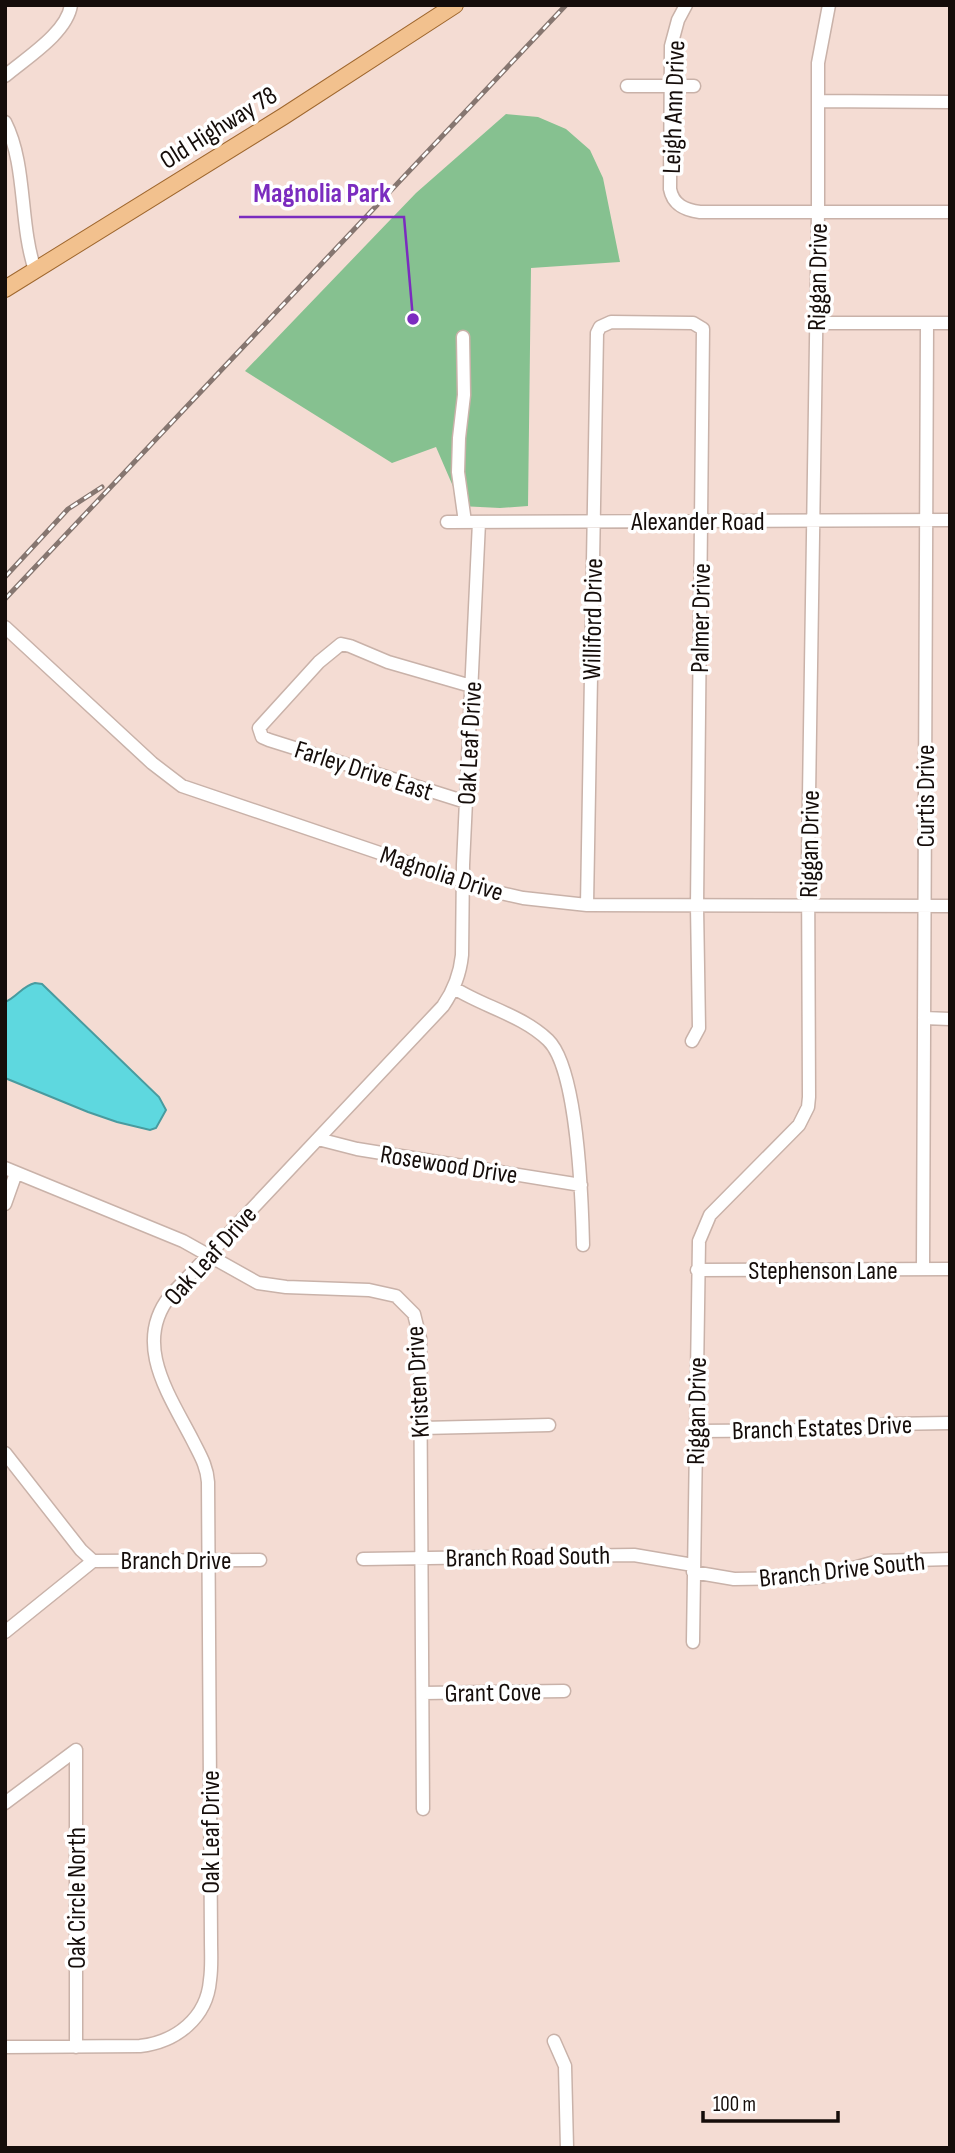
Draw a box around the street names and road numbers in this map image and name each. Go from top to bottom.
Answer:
street label: Leigh Ann Drive [657,40,692,174]
street label: Old Highway 78 [155,80,283,176]
street label: Riggan Drive [802,223,835,331]
street label: Alexander Road [630,507,765,538]
street label: Williford Drive [577,558,610,680]
street label: Palmer Drive [685,563,718,673]
street label: Oak Leaf Drive [452,681,489,806]
street label: Farley Drive East [291,735,437,808]
street label: Curtis Drive [911,745,942,847]
street label: Riggan Drive [794,790,827,898]
street label: Magnolia Drive [376,840,507,909]
street label: Rosewood Drive [378,1139,520,1192]
street label: Oak Leaf Drive [158,1200,264,1312]
street label: Stephenson Lane [748,1256,898,1287]
street label: Kristen Drive [400,1325,437,1439]
street label: Riggan Drive [681,1357,714,1465]
street label: Branch Estates Drive [731,1410,913,1447]
street label: Branch Road South [445,1541,611,1574]
street label: Branch Drive [121,1546,231,1577]
street label: Branch Drive South [758,1546,927,1595]
street label: Grant Cove [444,1677,542,1710]
street label: Oak Leaf Drive [196,1770,227,1894]
street label: Oak Circle North [62,1827,93,1969]

